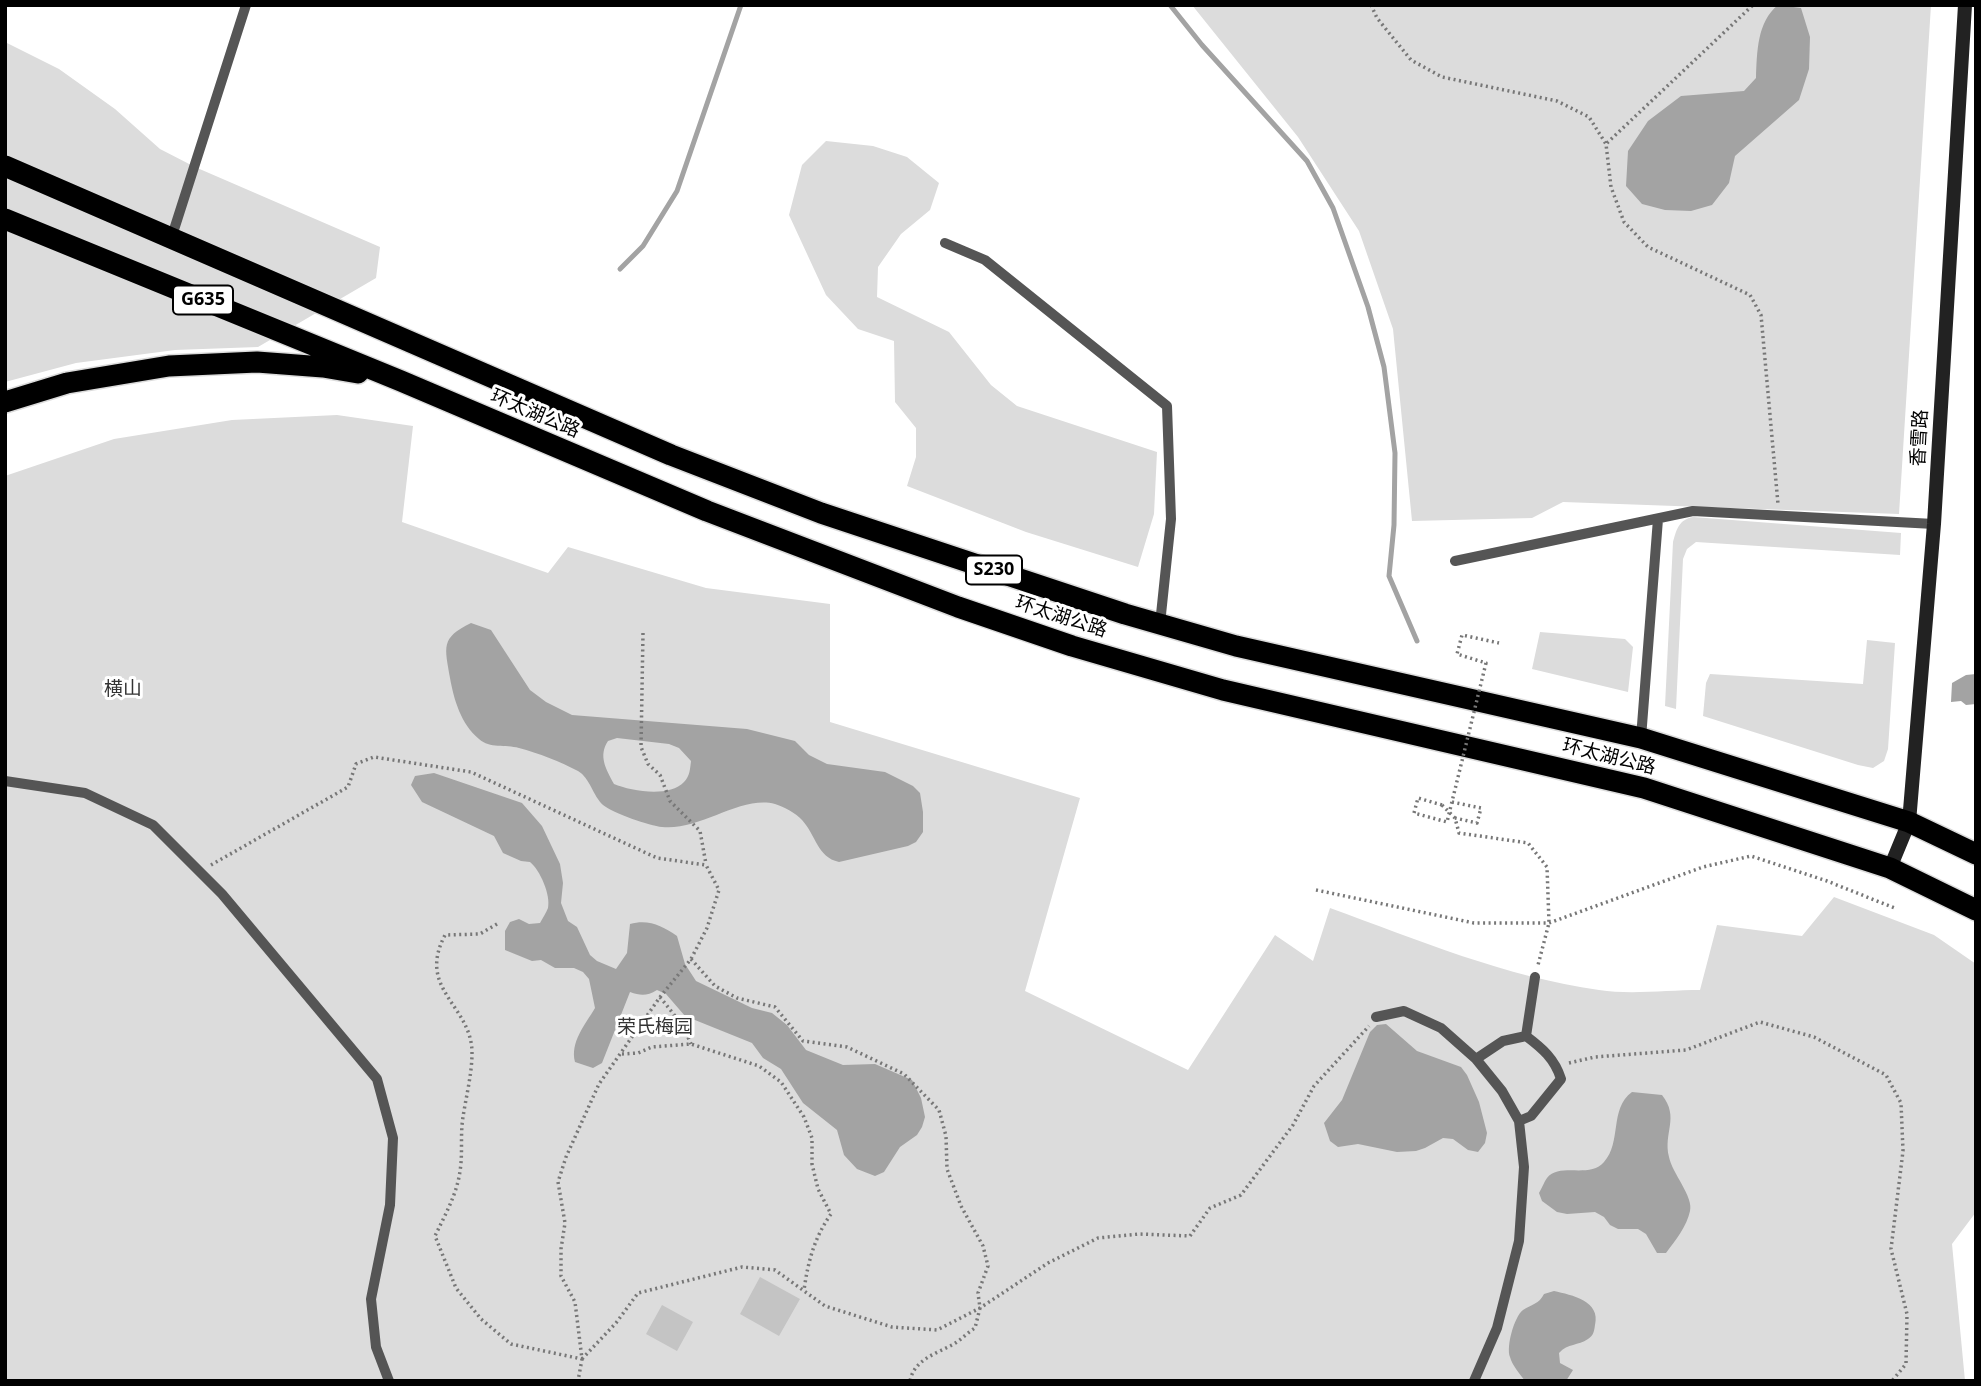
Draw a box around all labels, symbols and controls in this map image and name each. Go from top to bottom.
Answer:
road number: G635 [173,286,233,314]
street label: 环太湖公路 [487,385,583,443]
street label: 香雪路 [1907,409,1933,467]
road number: S230 [966,556,1022,584]
street label: 环太湖公路 [1012,591,1110,643]
park label: 横山 [104,679,142,701]
street label: 环太湖公路 [1560,734,1658,780]
park label: 荣氏梅园 [617,1017,693,1039]

